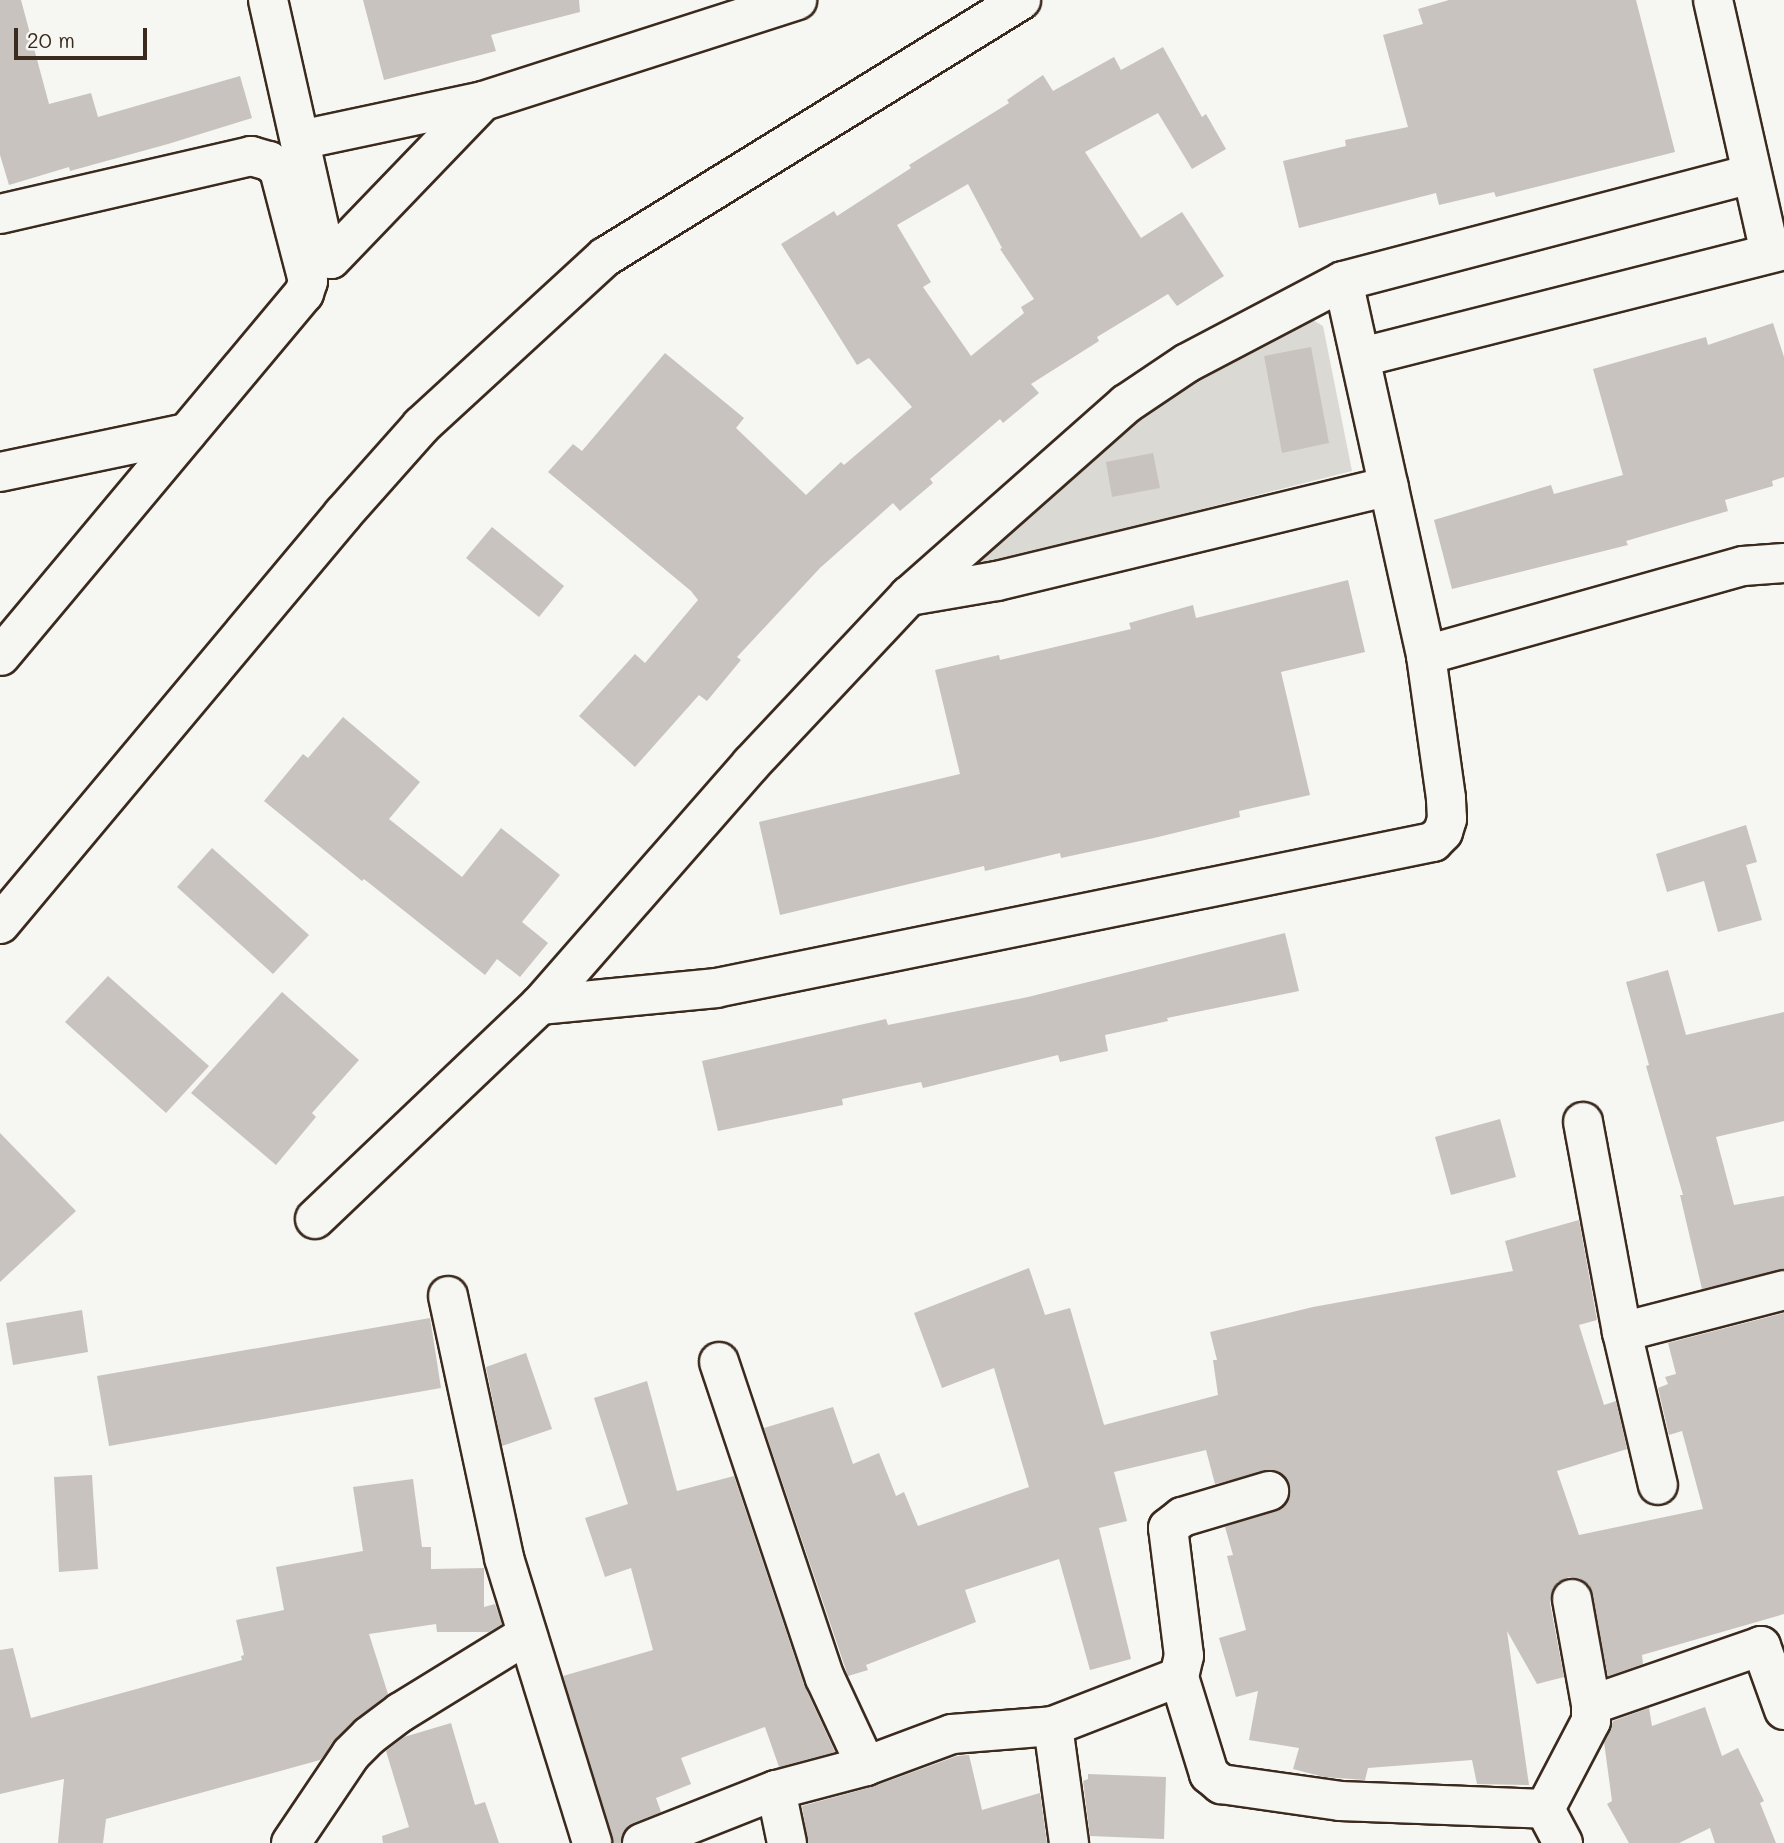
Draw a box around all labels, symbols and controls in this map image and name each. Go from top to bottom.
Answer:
scale bar [18,14,150,58]
text: 20 m [27,26,75,53]

